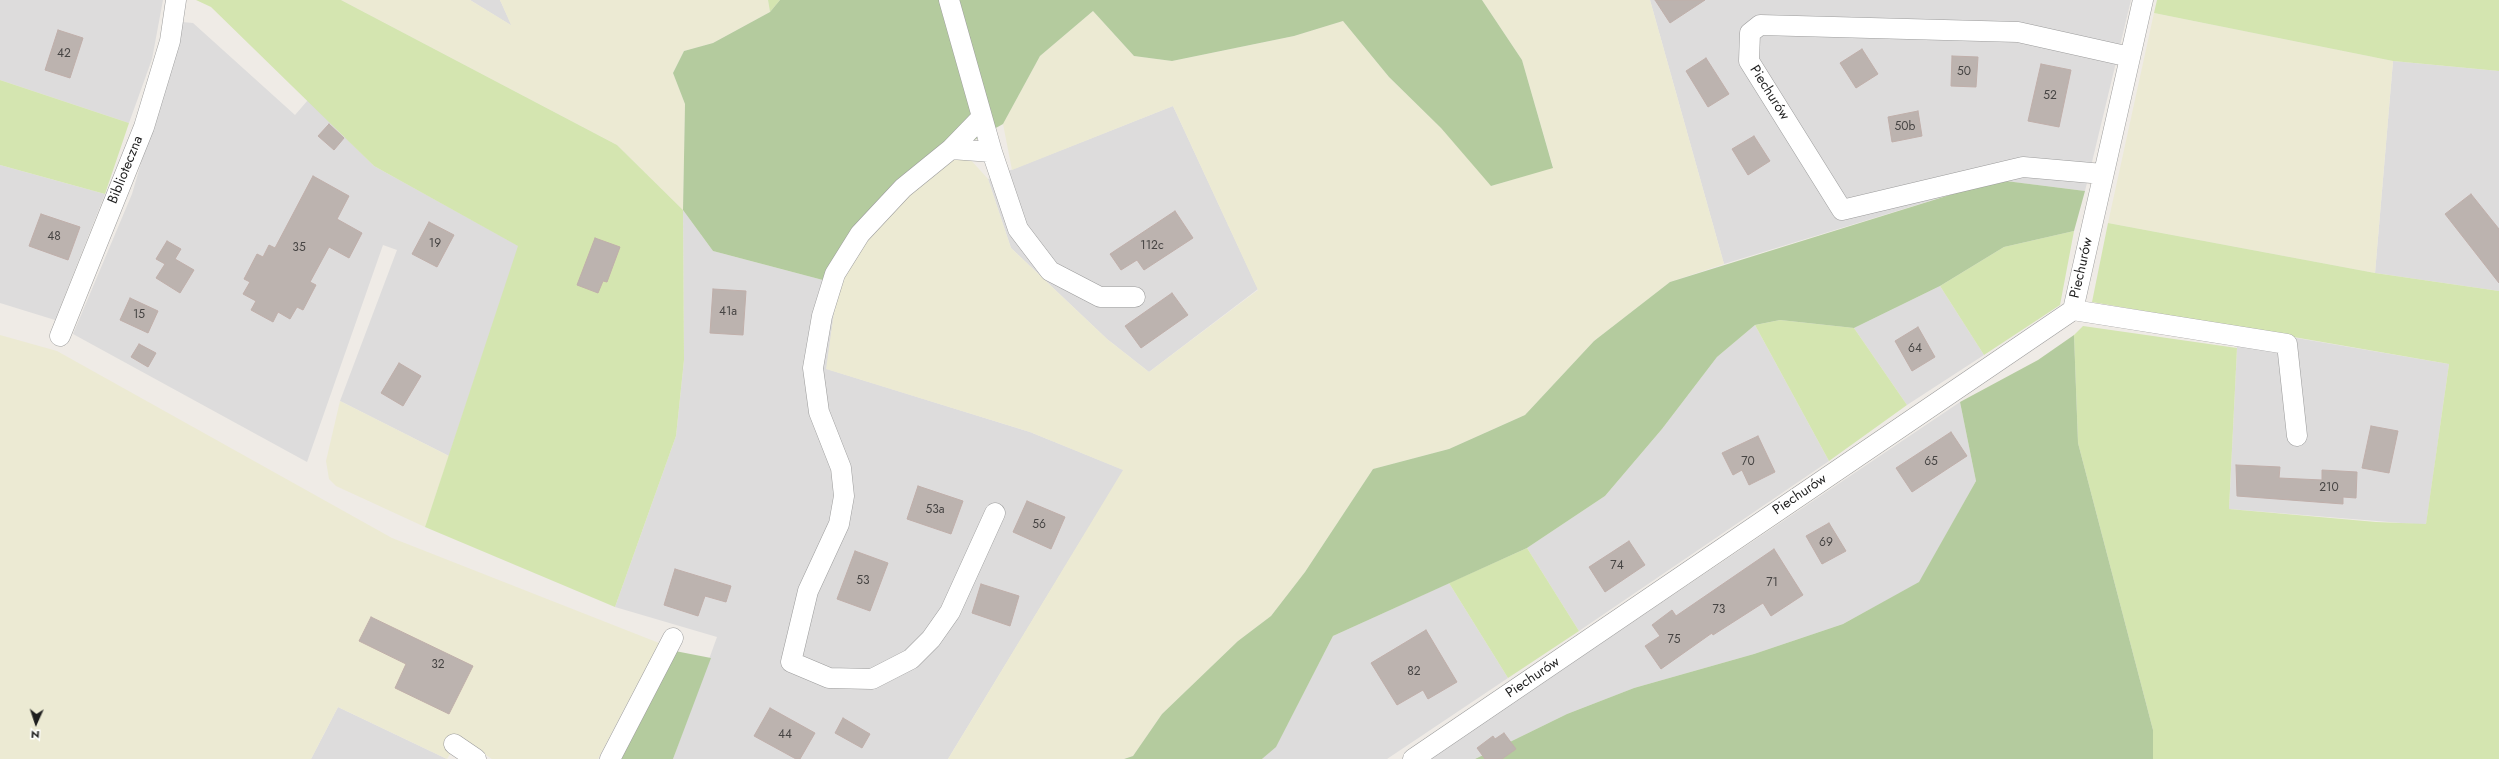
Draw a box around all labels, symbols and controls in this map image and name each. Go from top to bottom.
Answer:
house number: 42 [57,47,71,61]
street label: Piechurów [1746,62,1792,124]
house number: 50 [1957,65,1971,79]
house number: 52 [2043,89,2057,103]
house number: 50b [1895,120,1915,134]
street label: Biblioteczna [105,134,147,206]
house number: 48 [47,230,61,244]
street label: Piechurów [2067,236,2097,300]
house number: 19 [429,237,441,251]
house number: 112c [1140,239,1164,253]
house number: 35 [292,241,306,255]
house number: 41a [719,305,737,319]
house number: 15 [133,308,145,322]
house number: 64 [1908,342,1922,356]
house number: 70 [1741,455,1755,469]
house number: 65 [1924,455,1938,469]
street label: Piechurów [1770,471,1830,519]
house number: 210 [2319,481,2339,495]
house number: 53a [925,503,945,517]
house number: 56 [1032,518,1046,532]
house number: 69 [1819,536,1833,550]
house number: 74 [1610,559,1624,573]
house number: 53 [856,574,870,588]
house number: 71 [1766,576,1778,590]
house number: 73 [1713,603,1725,617]
house number: 75 [1667,633,1681,647]
street label: Piechurów [1503,654,1563,702]
house number: 32 [431,658,445,672]
house number: 82 [1407,665,1421,679]
north arrow [16,703,56,743]
text: N [31,727,40,743]
house number: 44 [778,728,792,742]

